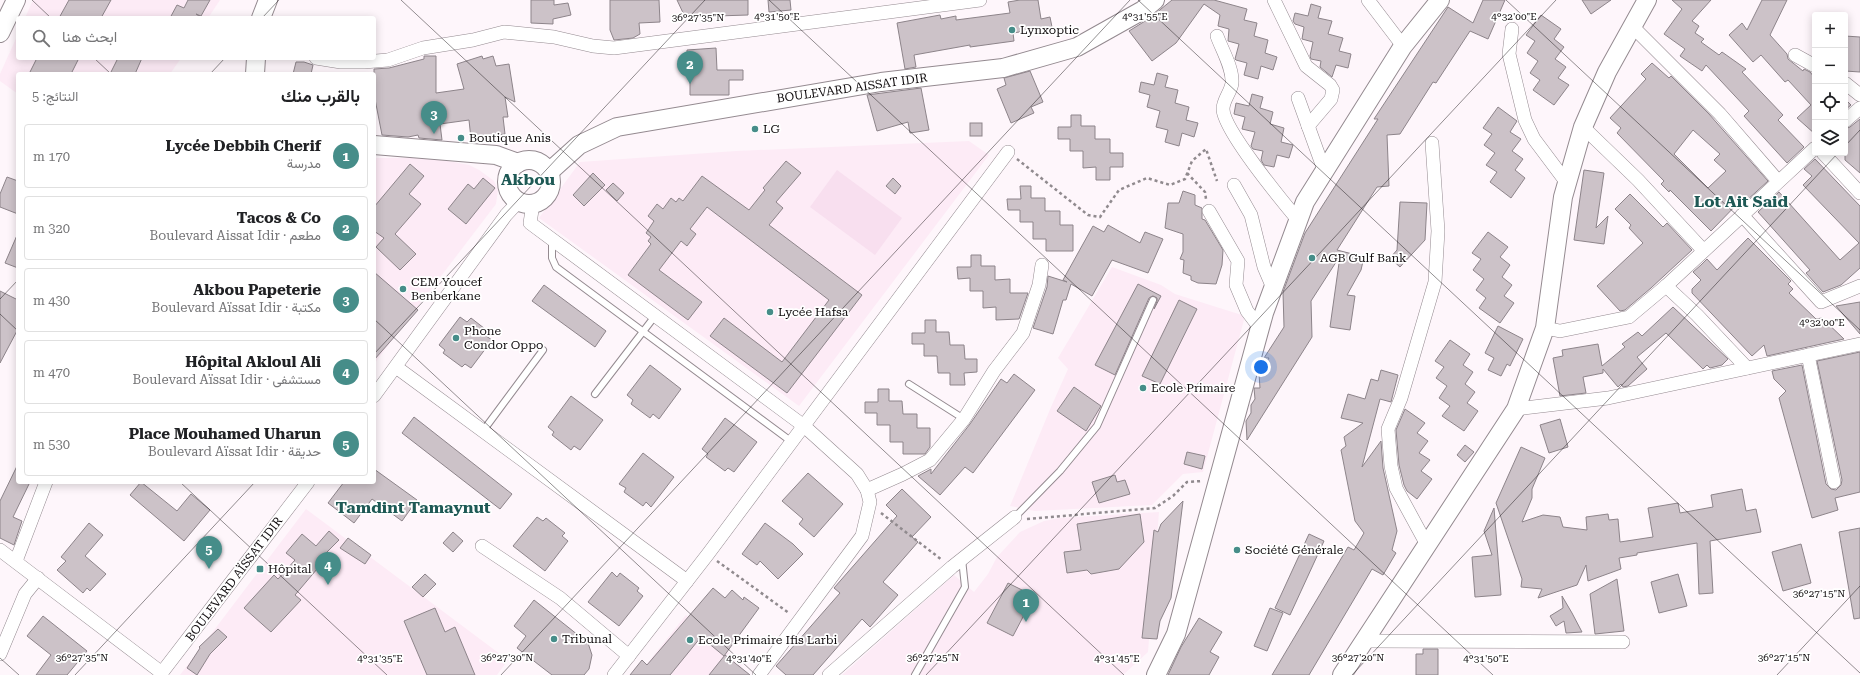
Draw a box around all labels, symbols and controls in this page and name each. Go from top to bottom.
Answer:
text: 4°31'50"E [754,11,800,22]
text: 4°31'55"E [1122,11,1168,22]
text: 4°32'00"E [1491,11,1537,22]
text: 36°27'35"N [672,12,724,23]
map controls [1812,12,1848,156]
button: + [1812,12,1848,48]
search box [16,16,376,60]
place label: Lynxoptic [1020,23,1079,37]
marker: Lynxoptic [1007,25,1017,35]
icon: search [30,27,52,49]
text: ابحث هنا [62,28,117,46]
button: − [1812,48,1848,84]
pin: 2 [677,51,703,84]
street label: BOULEVARD AISSAT IDIR [776,70,929,106]
button: locate [1812,84,1848,120]
text: بالقرب منك [281,86,360,106]
text: النتائج: 5 [32,89,78,104]
pin: 3 [421,101,447,134]
button: layers [1812,120,1848,156]
place label: LG [763,122,780,136]
marker: LG [750,124,760,134]
place label: Boutique Anis [469,131,551,145]
marker: Boutique Anis [456,133,466,143]
text: Lycée Debbih Cherif [166,137,321,155]
text: 170 m [33,149,70,164]
text: 1 [342,149,350,164]
text: مدرسة [287,156,321,171]
district label: Akbou [501,170,556,189]
district label: Lot Ait Said [1694,192,1788,211]
text: Tacos & Co [237,209,321,227]
text: 320 m [33,221,70,236]
text: 2 [342,221,350,236]
text: مطعم · Boulevard Aissat Idir [150,228,321,243]
place label: AGB Gulf Bank [1320,251,1407,265]
marker: AGB Gulf Bank [1307,253,1317,263]
place label: CEM Youcef Benberkane [411,275,482,303]
text: Akbou Papeterie [193,281,321,299]
marker: CEM Youcef Benberkane [398,284,408,294]
text: 430 m [33,293,70,308]
text: 3 [342,293,350,308]
text: مكتبة · Boulevard Aïssat Idir [151,300,321,315]
place label: Lycée Hafsa [778,305,849,319]
marker: Lycée Hafsa [765,307,775,317]
text: 4°32'00"E [1799,317,1845,328]
place label: Phone Condor Oppo [464,324,543,352]
marker: Phone Condor Oppo [451,333,461,343]
text: Hôpital Akloul Ali [185,353,321,371]
your location [1251,357,1271,377]
text: 470 m [33,365,70,380]
text: 4 [342,365,350,380]
text: مستشفى · Boulevard Aïssat Idir [133,372,321,387]
place label: Ecole Primaire [1151,381,1236,395]
marker: Ecole Primaire [1138,383,1148,393]
text: Place Mouhamed Uharun [129,425,321,443]
text: 530 m [33,437,70,452]
text: 5 [342,437,350,452]
text: حديقة · Boulevard Aïssat Idir [148,444,321,459]
district label: Tamdint Tamaynut [336,498,491,517]
street label: BOULEVARD AÏSSAT IDIR [183,514,286,644]
pin: 5 [196,536,222,569]
place label: Société Générale [1245,543,1344,557]
marker: Société Générale [1232,545,1242,555]
pin: 4 [315,552,341,585]
place label: Hôpital [268,562,312,576]
marker: Hôpital [255,564,265,574]
text: 36°27'15"N [1793,588,1845,599]
pin: 1 [1013,589,1039,622]
place label: Tribunal [562,632,612,646]
place label: Ecole Primaire Ifis Larbi [698,633,838,647]
marker: Tribunal [549,634,559,644]
marker: Ecole Primaire Ifis Larbi [685,635,695,645]
text: 36°27'35"N [56,652,108,663]
text: 36°27'30"N [481,652,533,663]
text: 36°27'25"N [907,652,959,663]
text: 36°27'20"N [1332,652,1384,663]
text: 36°27'15"N [1758,652,1810,663]
text: 4°31'35"E [357,653,403,664]
text: 4°31'40"E [726,653,772,664]
text: 4°31'45"E [1094,653,1140,664]
text: 4°31'50"E [1463,653,1509,664]

